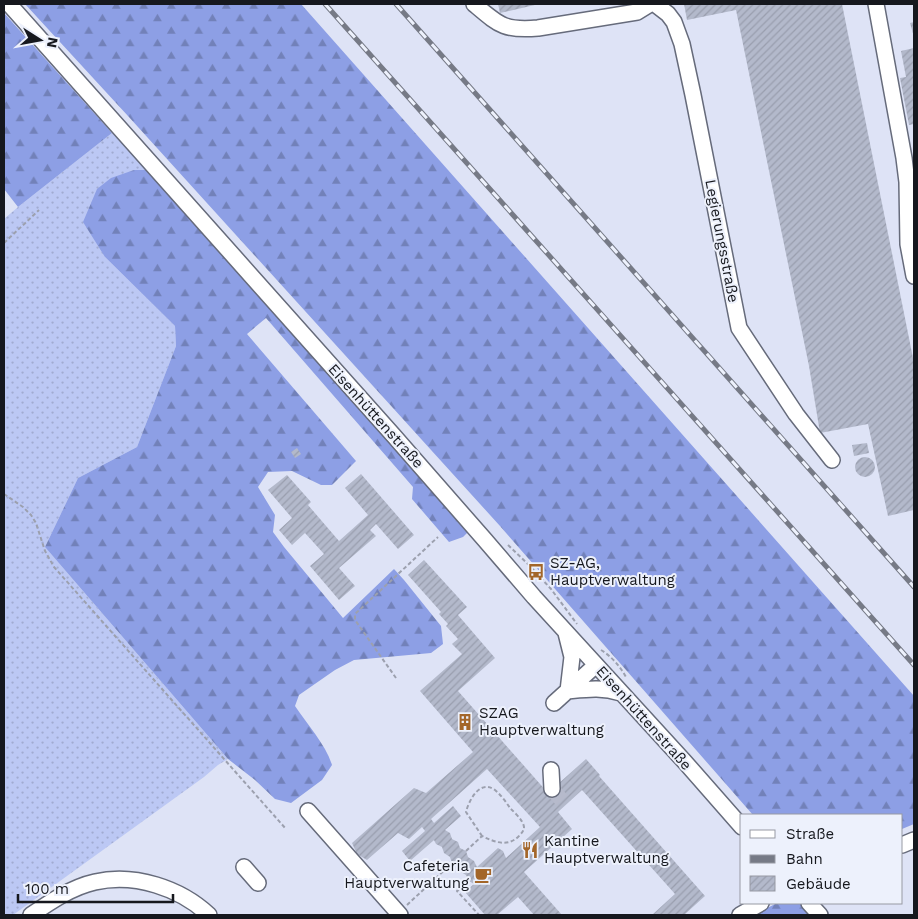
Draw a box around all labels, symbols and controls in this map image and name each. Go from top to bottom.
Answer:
north arrow [15,15,65,65]
text: N [44,36,62,49]
street label: Legierungsstraße [701,178,743,304]
street label: Eisenhüttenstraße [324,360,428,472]
place label: SZ-AG, Hauptverwaltung [550,554,675,589]
bus stop icon: SZ-AG, Hauptverwaltung [526,562,546,582]
street label: Eisenhüttenstraße [592,662,696,774]
place label: SZAG Hauptverwaltung [479,704,604,739]
building icon: SZAG Hauptverwaltung [455,712,475,732]
legend [740,814,903,904]
text: Straße [786,825,834,843]
place label: Kantine Hauptverwaltung [544,832,669,867]
restaurant icon: Kantine Hauptverwaltung [520,840,540,860]
text: Bahn [786,850,823,868]
place label: Cafeteria Hauptverwaltung [344,857,469,892]
cafe icon: Cafeteria Hauptverwaltung [473,865,493,885]
scale bar [18,872,172,904]
text: Gebäude [786,875,851,893]
text: 100 m [25,880,69,898]

